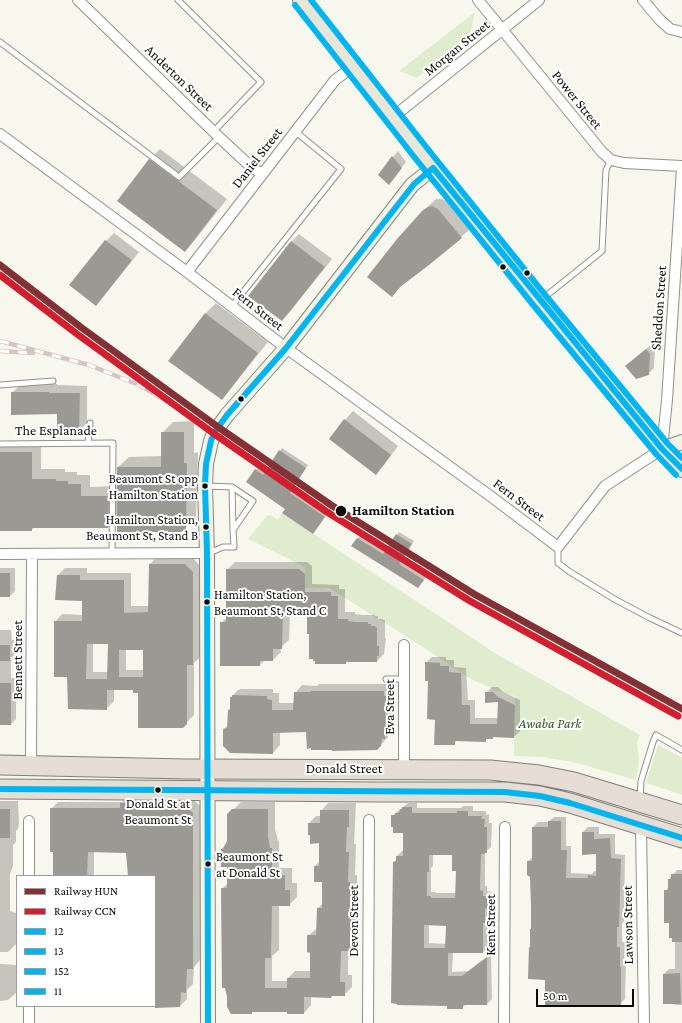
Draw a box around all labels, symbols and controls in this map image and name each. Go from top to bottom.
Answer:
street label: Morgan Street [421,16,493,80]
street label: Anderton Street [141,41,217,115]
street label: Power Street [548,67,606,133]
street label: Daniel Street [228,124,286,192]
unlabelled marker [498,262,508,272]
street label: Sheddon Street [648,265,670,351]
unlabelled marker [522,268,532,278]
street label: Fern Street [229,284,287,334]
unlabelled marker [236,394,246,404]
street label: The Esplanade [15,423,97,439]
place label: Beaumont St opp Hamilton Station [109,471,198,502]
street label: Fern Street [490,475,548,525]
marker: Beaumont St opp Hamilton Station [200,481,210,491]
place label: Hamilton Station [352,503,455,519]
marker: Hamilton Station [334,504,348,518]
place label: Hamilton Station, Beaumont St, Stand B [86,512,198,543]
marker: Hamilton Station, Beaumont St, Stand B [201,522,211,532]
place label: Hamilton Station, Beaumont St, Stand C [214,587,326,618]
marker: Hamilton Station, Beaumont St, Stand C [202,597,212,607]
street label: Bennett Street [10,620,26,700]
street label: Eva Street [382,679,398,735]
park label: Awaba Park [519,716,581,732]
street label: Donald Street [306,761,382,777]
marker: Donald St at Beaumont St [153,785,163,795]
place label: Donald St at Beaumont St [125,796,191,827]
place label: Beaumont St at Donald St [216,849,283,880]
marker: Beaumont St at Donald St [203,859,213,869]
legend [16,875,156,1007]
text: Railway HUN [54,884,118,898]
street label: Devon Street [346,885,362,957]
street label: Lawson Street [619,885,637,965]
street label: Kent Street [483,894,499,956]
text: Railway CCN [54,904,116,918]
text: 12 [54,924,64,938]
text: 13 [54,944,64,958]
text: 152 [54,964,69,978]
scale bar [538,981,636,1007]
text: 11 [54,984,62,998]
text: 50 m [543,989,567,1003]

